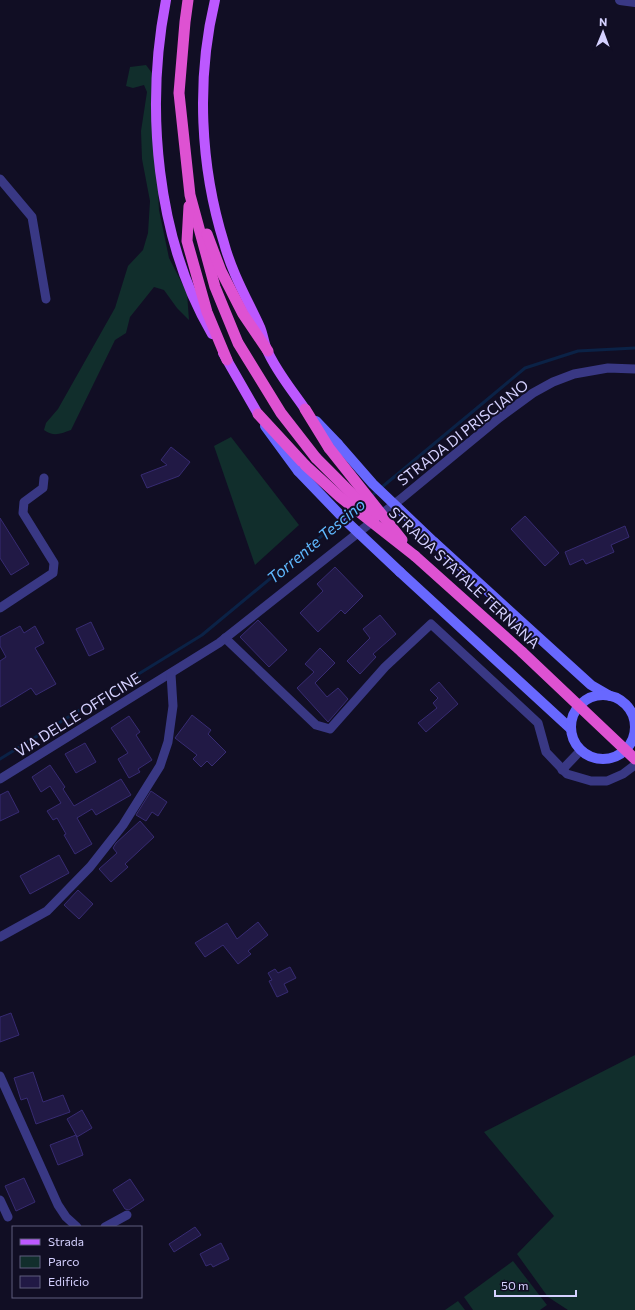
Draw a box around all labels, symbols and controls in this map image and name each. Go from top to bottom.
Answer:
north arrow [583,12,623,52]
text: N [599,15,607,28]
street label: STRADA DI PRISCIANO [393,375,532,489]
water label: Torrente Tescino [263,494,369,587]
street label: STRADA STATALE TERNANA [386,503,544,652]
street label: VIA DELLE OFFICINE [11,668,144,760]
legend [12,1226,142,1298]
text: Strada [48,1234,84,1248]
text: Parco [48,1254,80,1268]
scale bar [495,1272,576,1298]
text: Edificio [48,1274,89,1288]
text: 50 m [501,1278,529,1292]

